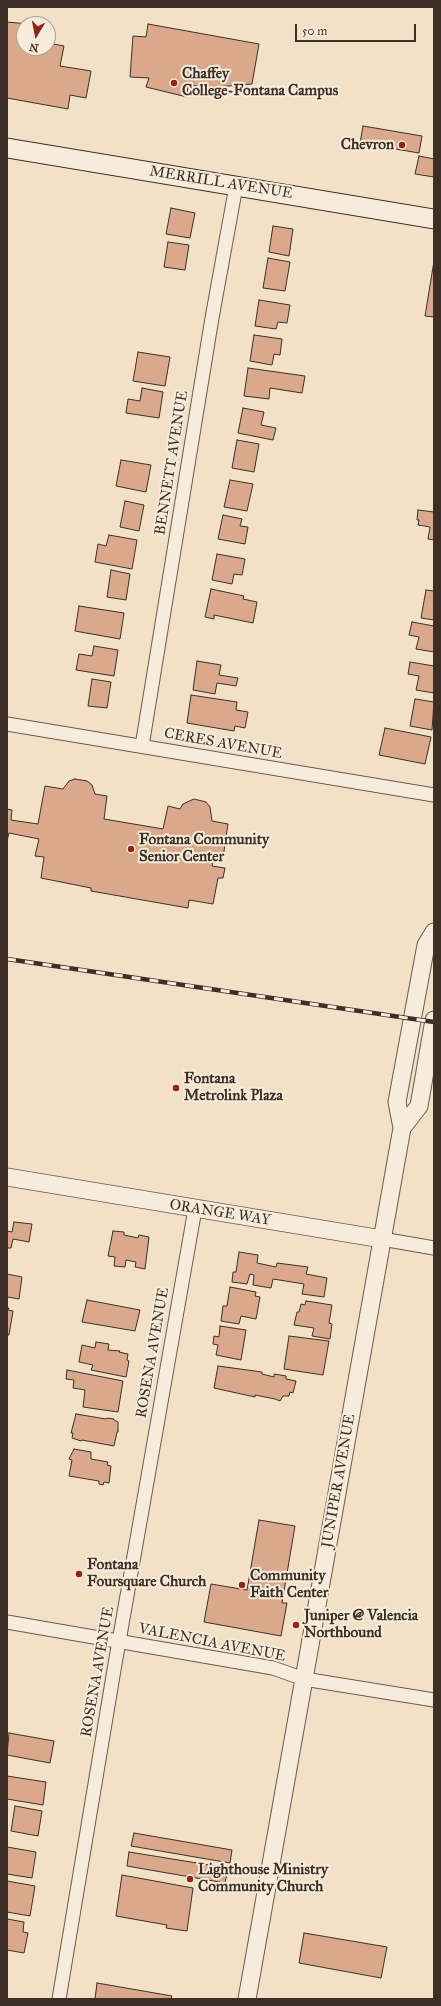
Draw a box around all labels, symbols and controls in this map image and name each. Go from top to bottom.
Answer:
north arrow [16,16,56,56]
scale bar [297,16,418,42]
text: 50 m [302,24,327,38]
text: N [28,40,40,55]
place label: Chaffey College-Fontana Campus [182,65,338,100]
marker: Chaffey College-Fontana Campus [169,78,179,88]
place label: Chevron [341,136,394,154]
marker: Chevron [397,140,407,150]
street label: MERRILL AVENUE [148,163,294,203]
street label: BENNETT AVENUE [152,389,192,537]
street label: CERES AVENUE [163,725,283,763]
place label: Fontana Community Senior Center [139,831,269,866]
marker: Fontana Community Senior Center [126,844,136,854]
place label: Fontana Metrolink Plaza [184,1070,283,1105]
marker: Fontana Metrolink Plaza [171,1083,181,1093]
street label: ORANGE WAY [168,1196,272,1230]
street label: ROSENA AVENUE [133,1286,173,1420]
street label: JUNIPER AVENUE [318,1413,360,1549]
place label: Fontana Foursquare Church [87,1556,206,1591]
place label: Community Faith Center [250,1567,328,1602]
marker: Fontana Foursquare Church [74,1569,84,1579]
marker: Community Faith Center [237,1580,247,1590]
street label: ROSENA AVENUE [78,1605,118,1739]
place label: Juniper @ Valencia Northbound [304,1607,418,1642]
street label: VALENCIA AVENUE [137,1620,287,1666]
marker: Juniper @ Valencia Northbound [291,1620,301,1630]
place label: Lighthouse Ministry Community Church [198,1861,328,1896]
marker: Lighthouse Ministry Community Church [185,1874,195,1884]

